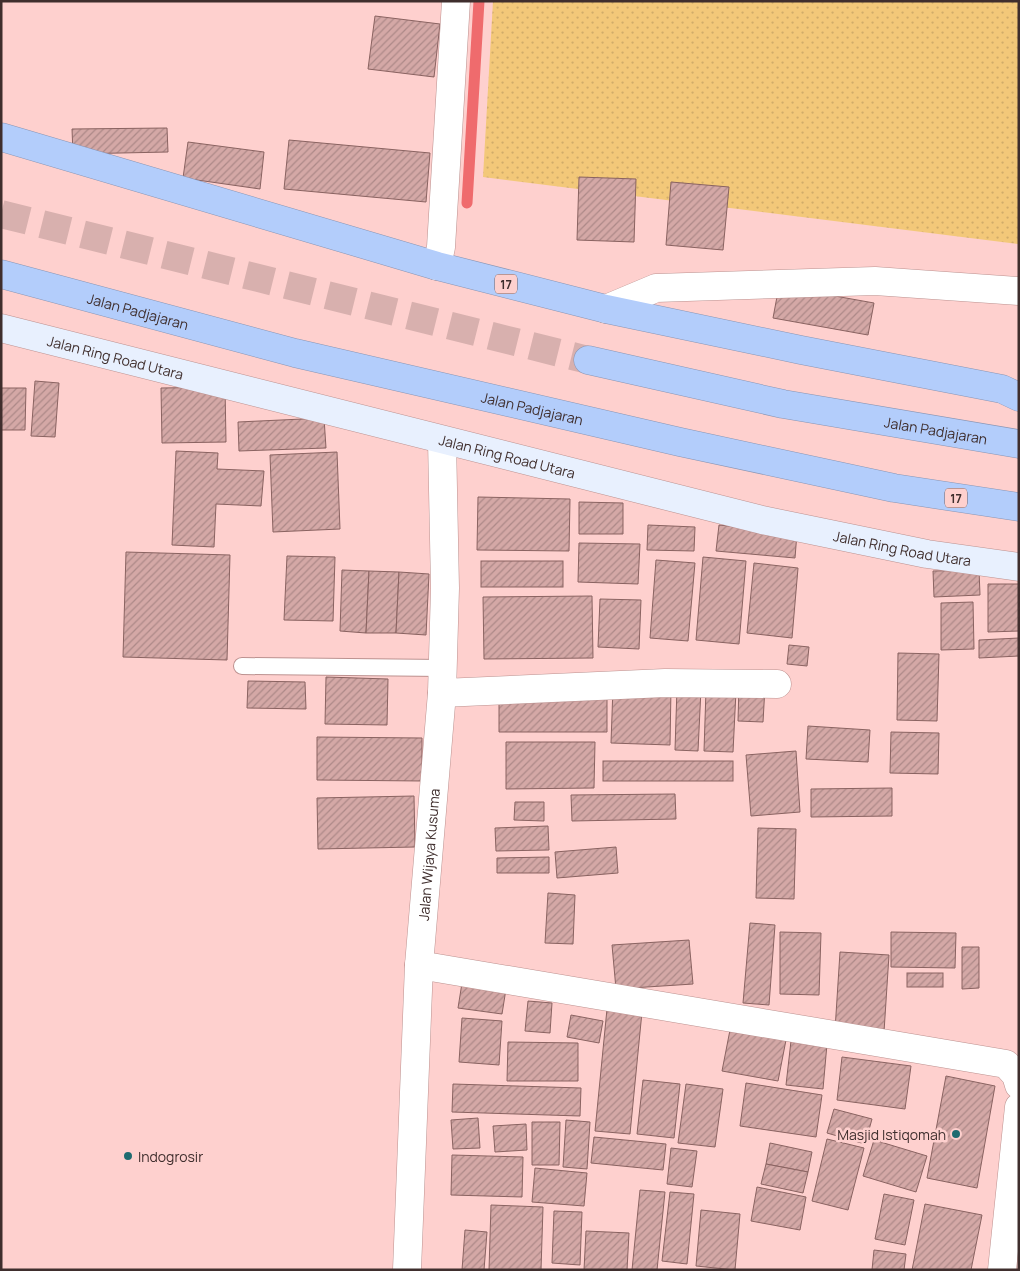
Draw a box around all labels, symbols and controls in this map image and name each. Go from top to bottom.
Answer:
road number: 17 [495,274,517,294]
street label: Jalan Padjajaran [85,288,191,334]
street label: Jalan Ring Road Utara [45,331,186,383]
street label: Jalan Padjajaran [479,387,585,429]
street label: Jalan Padjajaran [883,412,989,448]
street label: Jalan Ring Road Utara [437,429,577,482]
road number: 17 [945,488,967,508]
street label: Jalan Ring Road Utara [832,525,972,570]
street label: Jalan Wijaya Kusuma [413,788,443,922]
place label: Masjid Istiqomah [837,1125,946,1144]
marker: Masjid Istiqomah [950,1128,962,1140]
place label: Indogrosir [138,1147,203,1166]
marker: Indogrosir [122,1150,134,1162]

